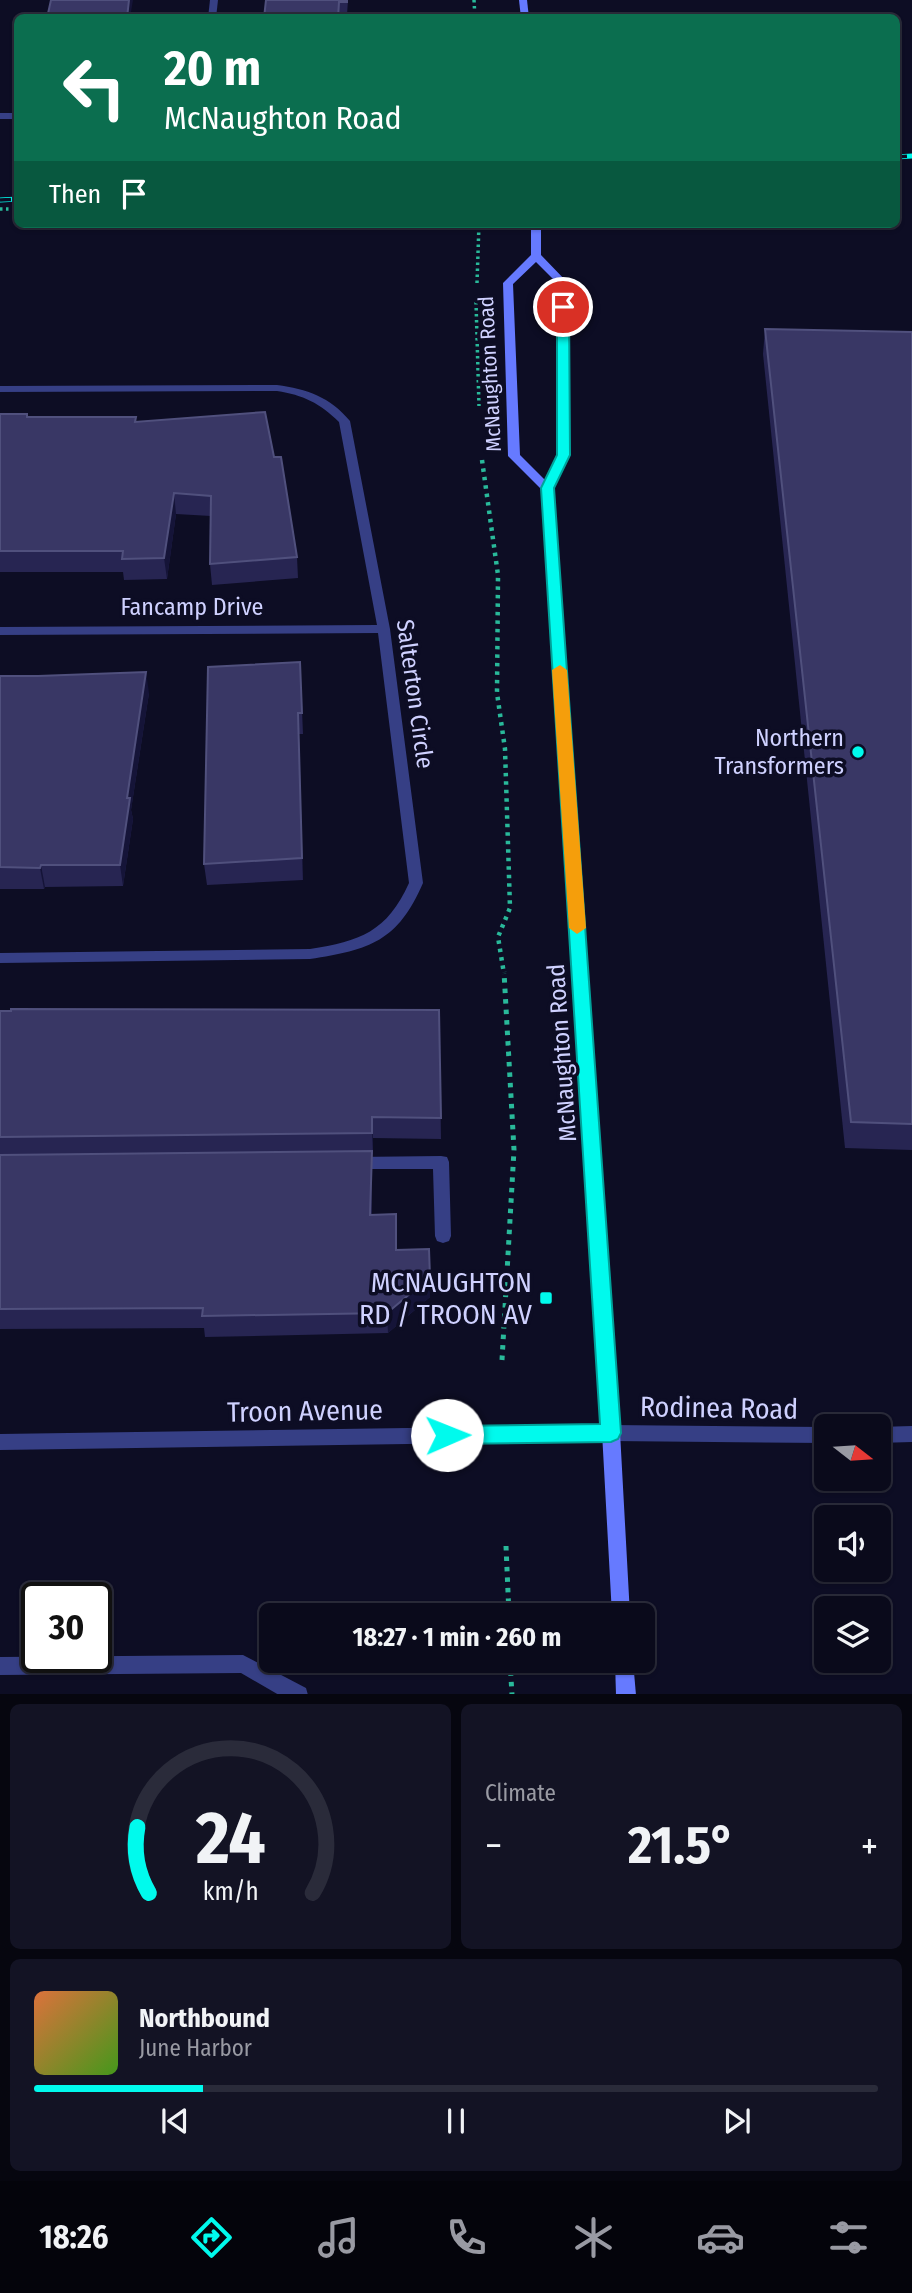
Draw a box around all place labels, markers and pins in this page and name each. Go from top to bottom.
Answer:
pin [533,277,593,337]
place label: Northern Transformers [715,724,844,780]
marker: Northern Transformers [850,744,866,760]
place label: MCNAUGHTON RD / TROON AV [359,1266,533,1331]
marker: MCNAUGHTON RD / TROON AV [538,1290,554,1306]

